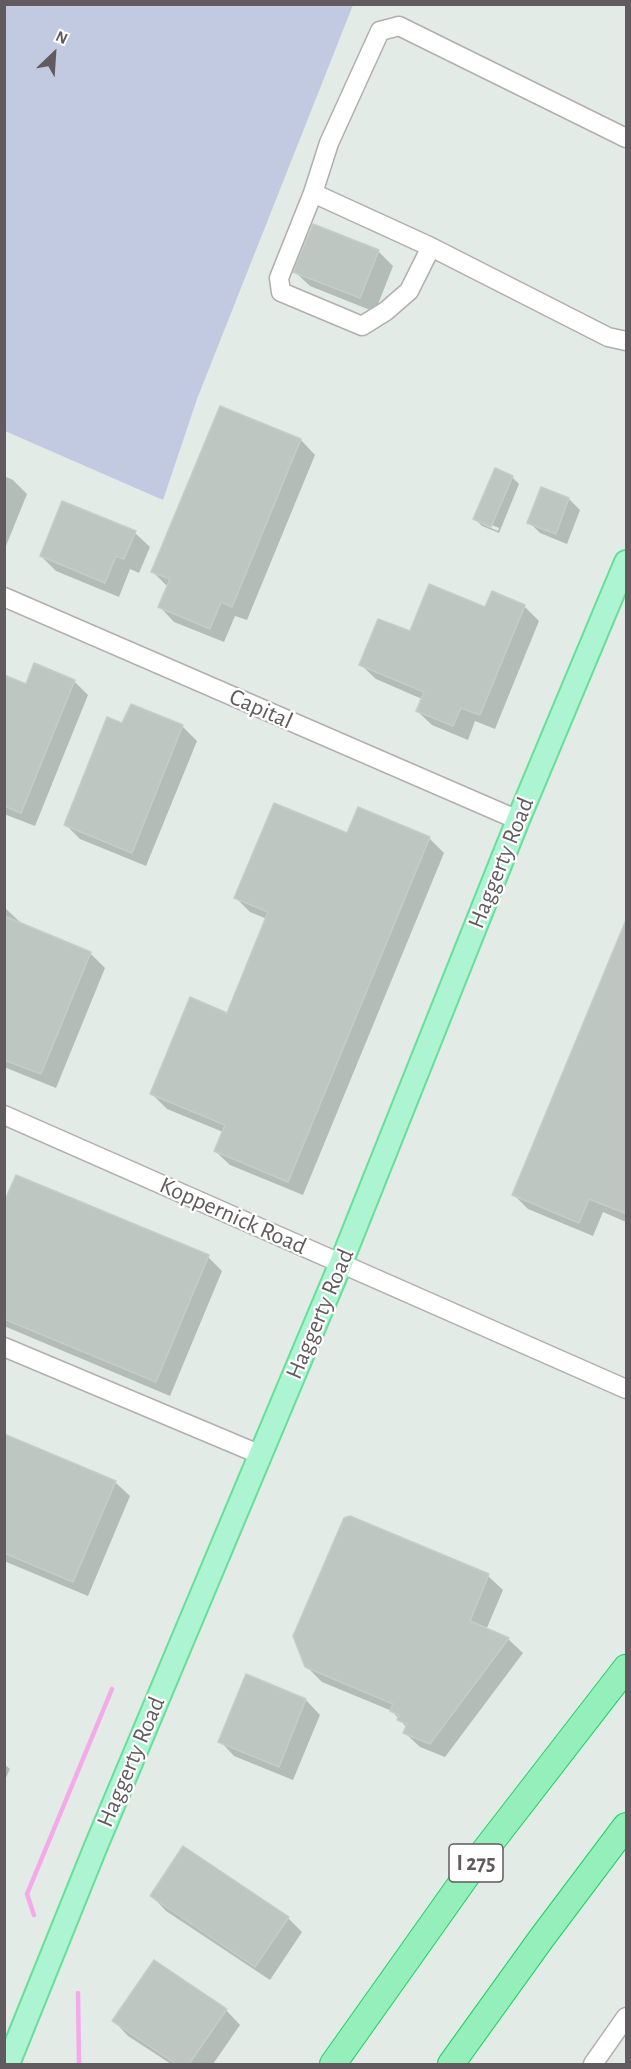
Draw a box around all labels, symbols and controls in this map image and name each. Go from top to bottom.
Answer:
north arrow [24,24,84,84]
text: N [53,28,70,47]
street label: Capital [225,682,297,736]
street label: Haggerty Road [462,793,540,933]
street label: Koppernick Road [155,1171,311,1261]
street label: Haggerty Road [280,1244,360,1384]
street label: Haggerty Road [91,1692,171,1832]
road number: I 275 [449,1844,503,1882]

